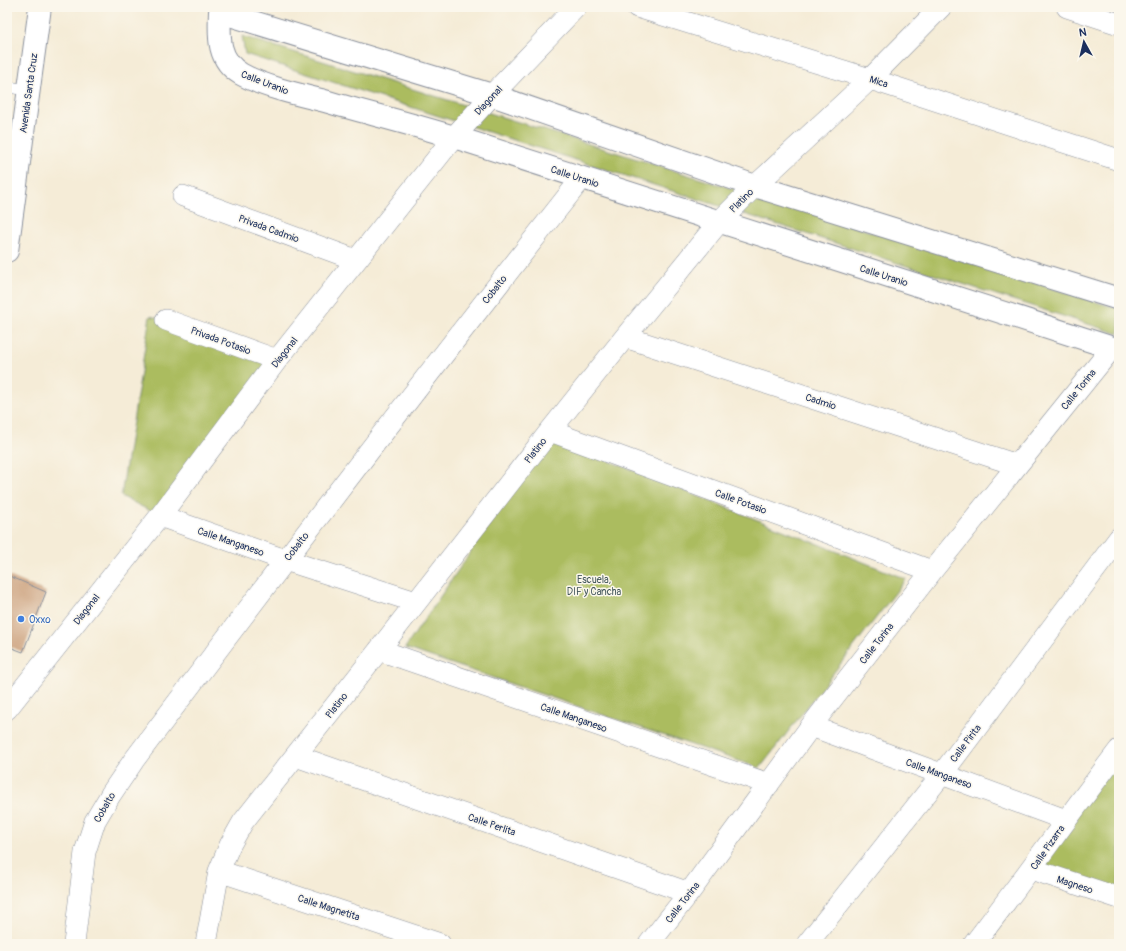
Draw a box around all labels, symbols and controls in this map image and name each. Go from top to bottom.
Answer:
north arrow [1064,22,1104,62]
text: N [1078,26,1088,40]
street label: Avenida Santa Cruz [17,52,41,134]
street label: Calle Uranio [239,68,291,98]
street label: Mica [868,73,890,91]
street label: Diagonal [472,84,505,118]
street label: Calle Uranio [549,164,601,191]
street label: Platino [727,186,757,215]
street label: Privada Cadmio [237,212,301,246]
street label: Calle Uranio [858,263,910,290]
street label: Cobalto [480,272,510,306]
street label: Privada Potasio [189,325,253,358]
street label: Diagonal [269,335,301,370]
street label: Calle Torina [1059,367,1099,412]
street label: Cadmio [804,391,838,413]
street label: Platino [522,435,550,466]
street label: Calle Potasio [713,487,769,517]
street label: Calle Manganeso [196,525,266,559]
street label: Cobalto [282,529,312,563]
park label: Escuela, DIF y Cancha [567,574,622,598]
street label: Diagonal [71,592,103,627]
marker: Oxxo [16,614,26,624]
place label: Oxxo [29,614,51,626]
street label: Calle Torina [857,620,897,667]
street label: Platino [323,690,351,721]
street label: Calle Manganeso [539,701,609,735]
street label: Calle Pirita [948,722,984,765]
street label: Calle Manganeso [904,756,974,792]
street label: Cobalto [91,790,119,825]
street label: Calle Perlita [466,811,517,839]
street label: Calle Pizarra [1028,823,1068,872]
street label: Magneso [1055,873,1095,897]
street label: Calle Torina [663,879,703,926]
street label: Calle Magnetita [296,892,362,924]

